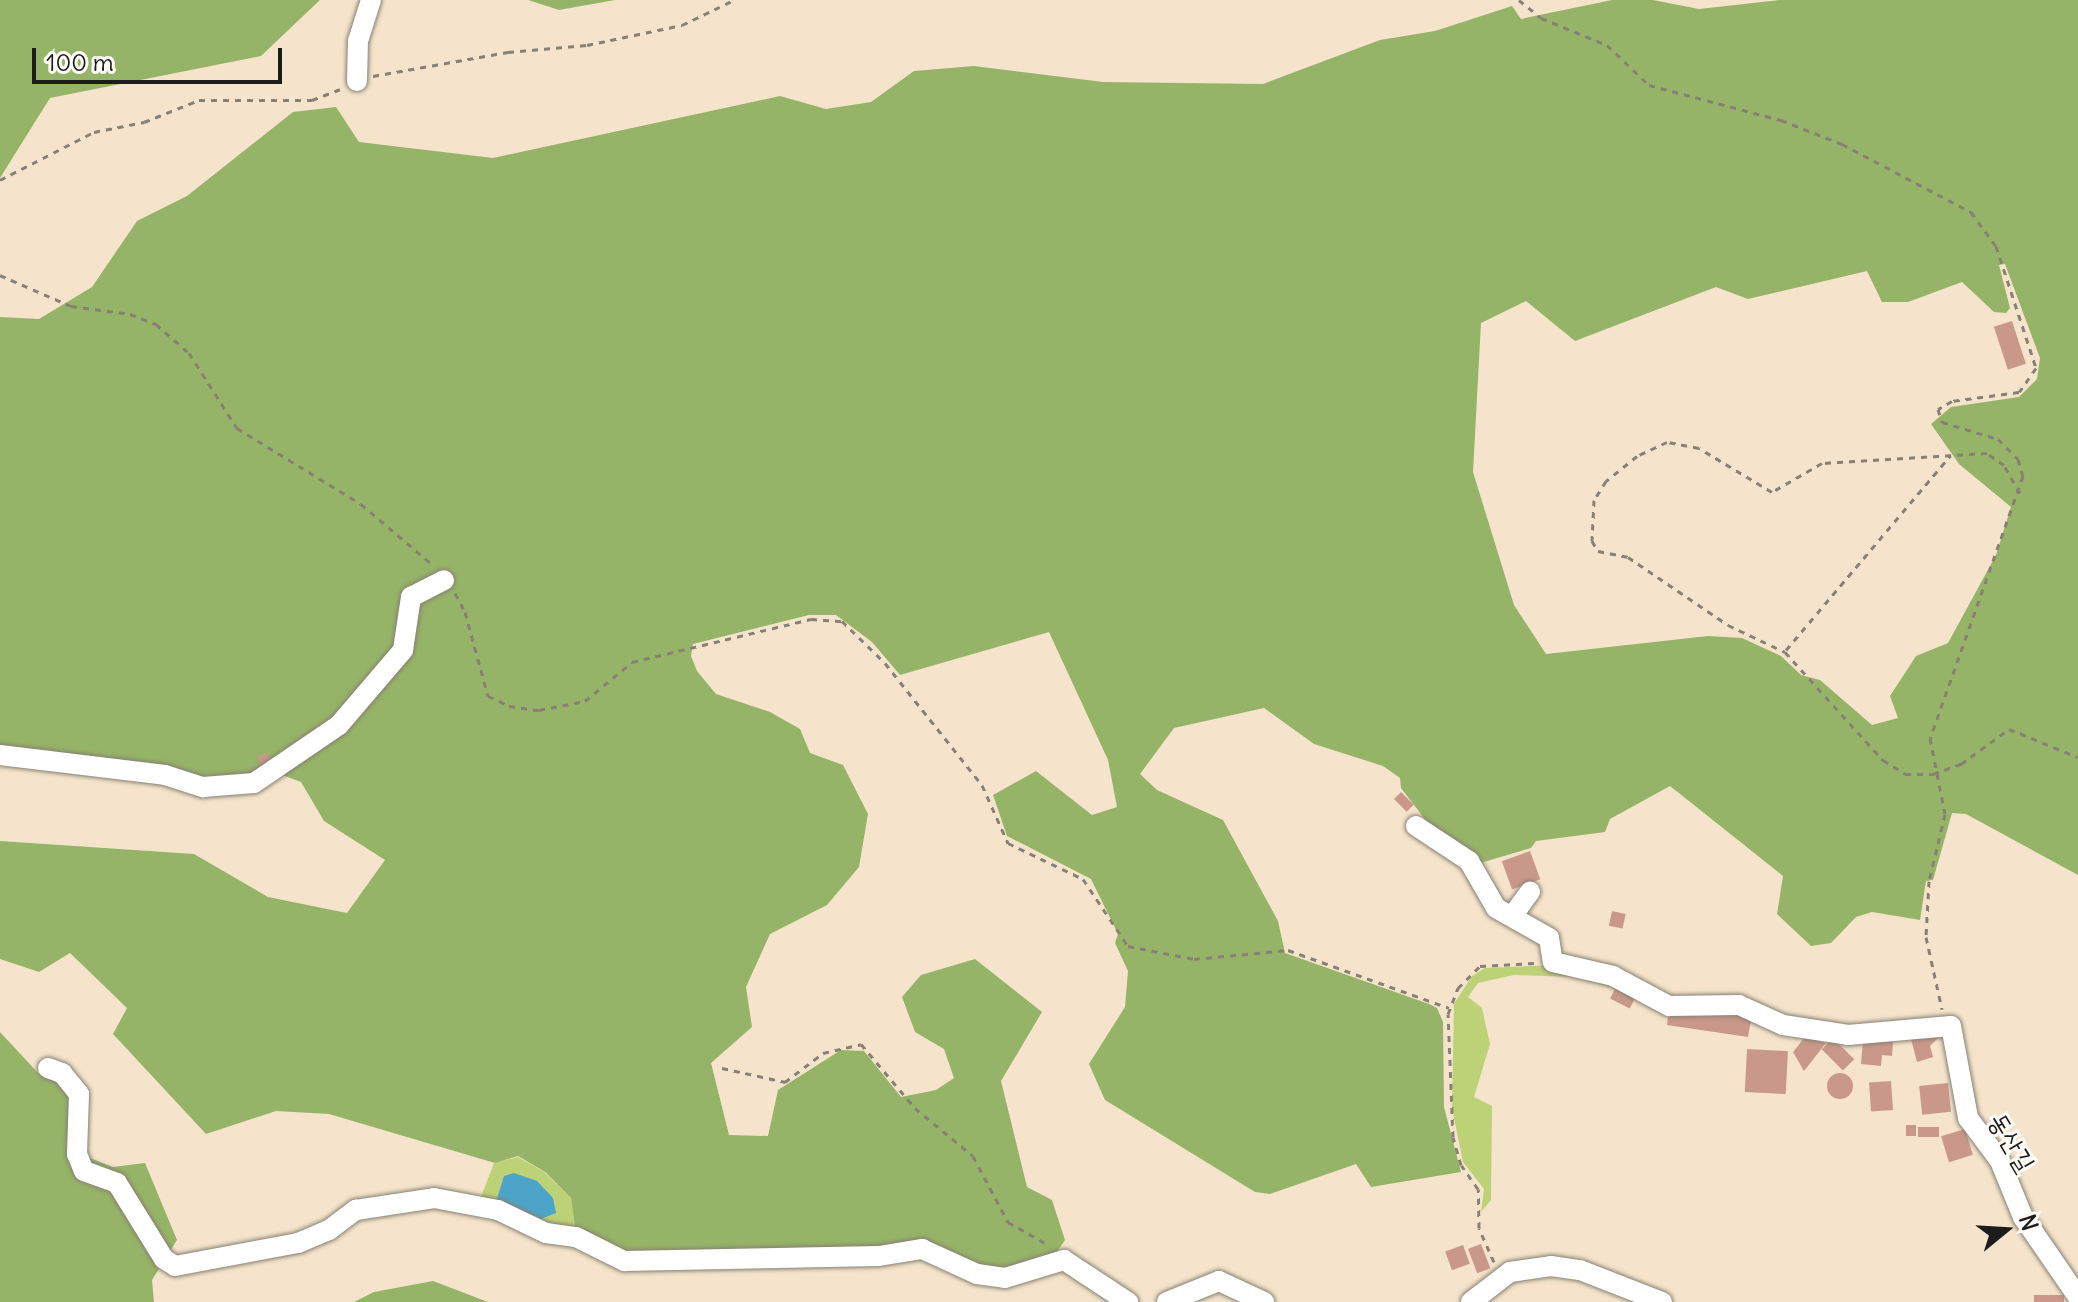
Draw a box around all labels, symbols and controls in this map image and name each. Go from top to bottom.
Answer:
scale bar [36,32,286,82]
text: 100 m [46,47,114,77]
street label: 동산길 [1982,1107,2042,1177]
north arrow [1966,1190,2046,1270]
text: N [2013,1211,2044,1234]

